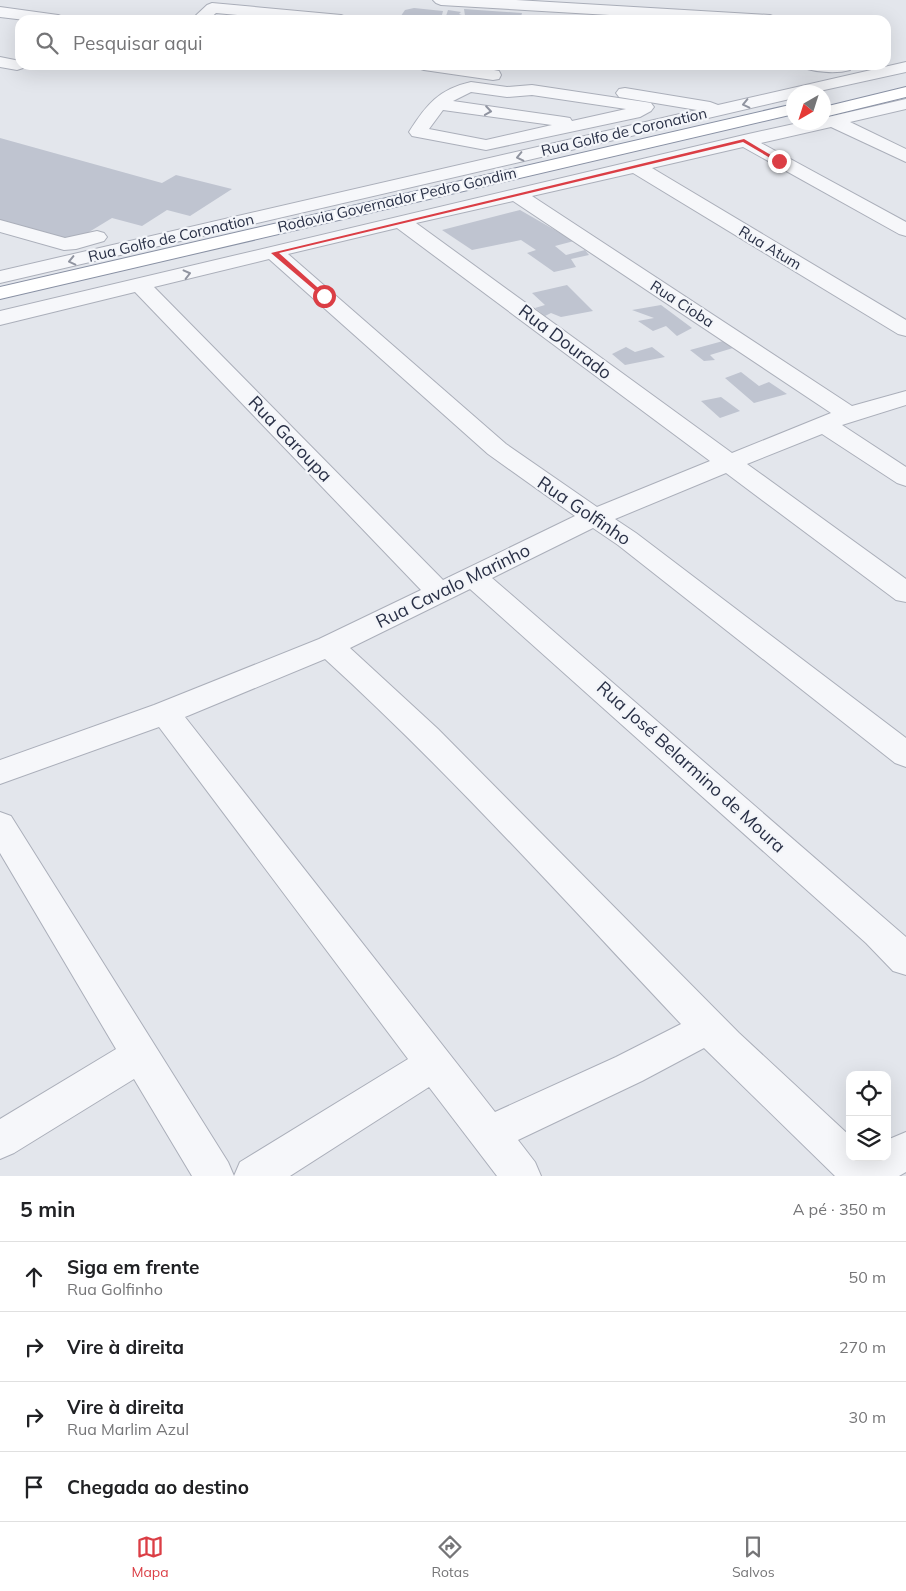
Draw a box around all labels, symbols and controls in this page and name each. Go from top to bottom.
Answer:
search box [15,15,891,70]
icon: search [33,29,61,57]
text: Pesquisar aqui [73,31,203,55]
north arrow [786,85,831,130]
one-way arrow [741,98,750,109]
street label: Rua Golfo de Coronation [539,103,709,160]
one-way arrow [484,105,492,116]
route end [768,150,791,173]
one-way arrow [515,151,524,162]
street label: Rodovia Governador Pedro Gondim [276,163,518,236]
street label: Rua Golfo de Coronation [86,209,256,266]
street label: Rua Atum [735,221,805,274]
one-way arrow [67,255,76,266]
one-way arrow [183,269,192,280]
street label: Rua Cioba [647,276,718,331]
route start [313,285,336,308]
street label: Rua Dourado [514,299,616,384]
street label: Rua Garoupa [244,391,337,487]
street label: Rua Golfinho [533,471,635,550]
street label: Rua Cavalo Marinho [372,538,534,633]
street label: Rua José Belarmino de Moura [592,676,790,857]
map controls [846,1071,891,1161]
button: locate [846,1071,891,1116]
button: layers [846,1116,891,1161]
text: 5 min [20,1196,75,1222]
text: A pé · 350 m [793,1199,886,1219]
text: Siga em frente [67,1255,199,1279]
icon: ahead [20,1263,48,1291]
text: 50 m [849,1267,886,1287]
text: Rua Golfinho [67,1279,163,1299]
icon: right [20,1333,48,1361]
text: Vire à direita [67,1335,184,1359]
text: 270 m [839,1337,886,1357]
text: Vire à direita [67,1395,184,1419]
icon: right [20,1403,48,1431]
text: 30 m [849,1407,886,1427]
text: Rua Marlim Azul [67,1419,189,1439]
icon: arrive [20,1473,48,1501]
text: Chegada ao destino [67,1475,249,1499]
tab: Mapa [131,1533,169,1581]
tab: Rotas [431,1533,469,1581]
tab: Salvos [732,1533,775,1581]

